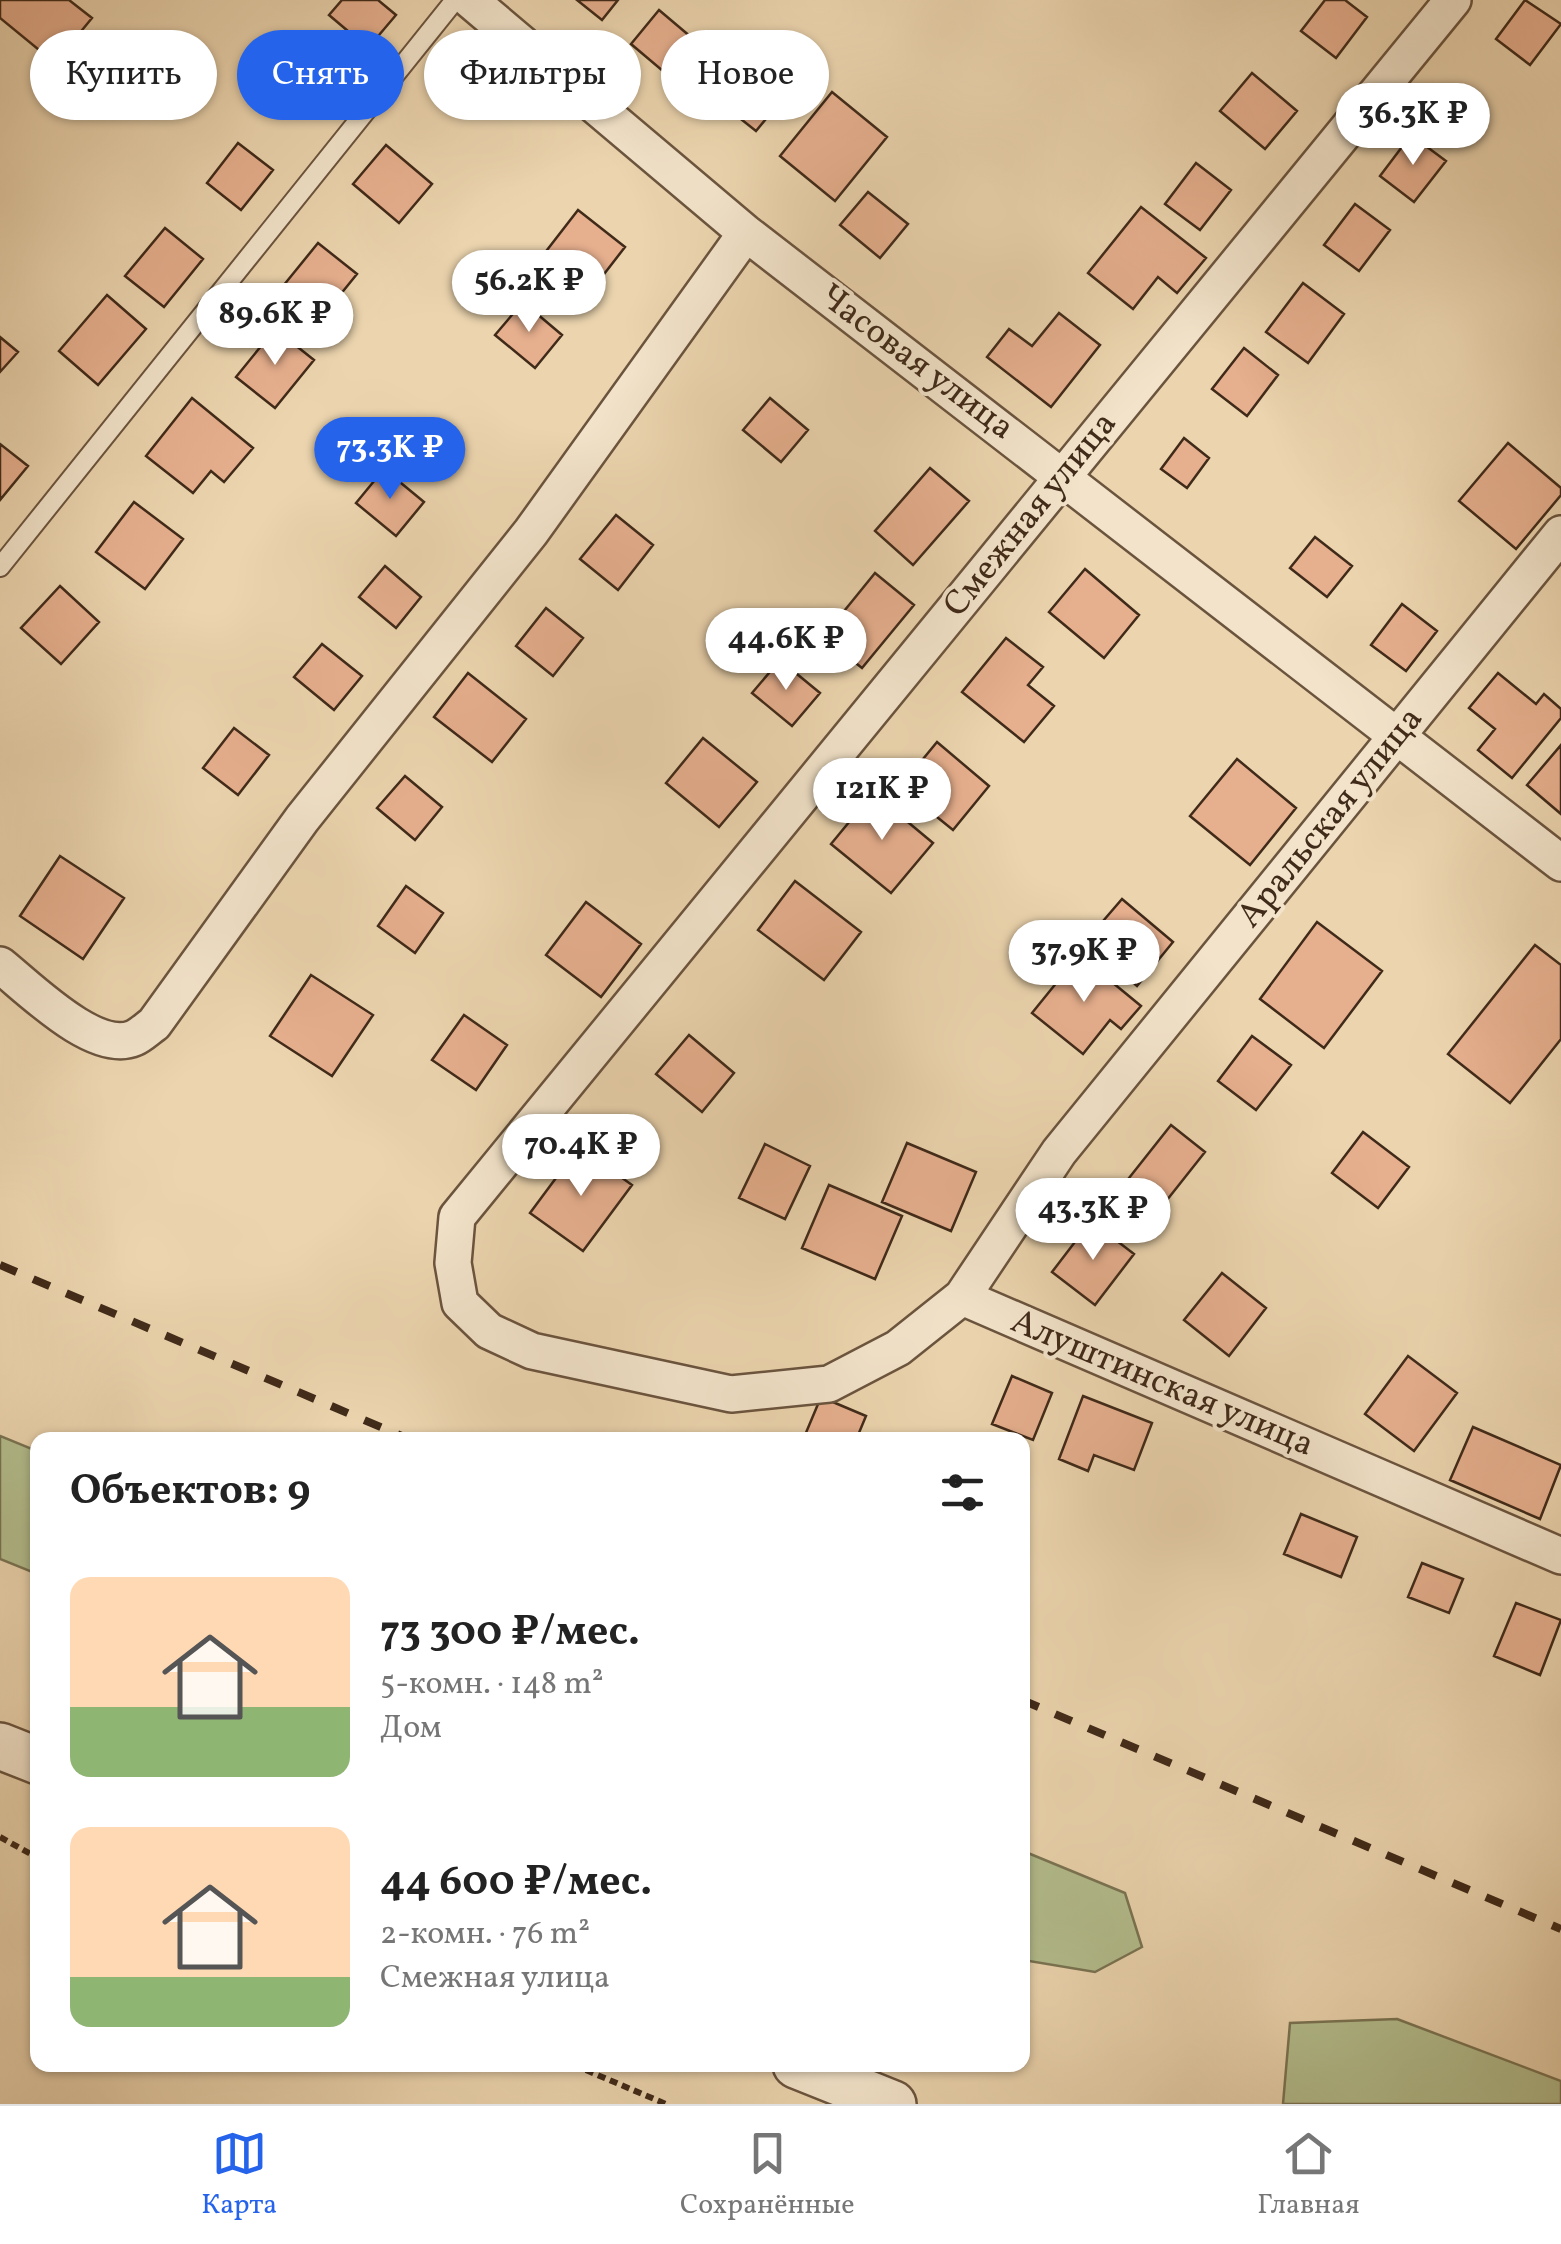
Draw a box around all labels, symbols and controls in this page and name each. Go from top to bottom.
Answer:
chip: Купить [30,30,217,120]
chip: Снять [237,30,404,120]
chip: Фильтры [424,30,641,120]
chip: Новое [661,30,829,120]
pin: 36.3K ₽ [1321,83,1505,168]
text: 36.3K ₽ [1358,93,1468,137]
pin: 56.2K ₽ [437,250,621,335]
text: 56.2K ₽ [474,260,584,304]
street label: Часовая улица [809,274,1023,452]
pin: 89.6K ₽ [183,283,367,368]
text: 89.6K ₽ [218,293,332,337]
street label: Смежная улица [933,402,1129,628]
pin: 73.3K ₽ [298,417,482,502]
text: 73.3K ₽ [336,427,444,471]
pin: 44.6K ₽ [694,608,878,693]
text: 44.6K ₽ [728,618,844,662]
street label: Аральская улица [1227,697,1435,939]
pin: 121K ₽ [801,758,963,843]
text: 121K ₽ [835,768,929,812]
pin: 37.9K ₽ [992,920,1176,1005]
text: 37.9K ₽ [1031,930,1137,974]
pin: 70.4K ₽ [489,1114,673,1199]
text: 70.4K ₽ [524,1124,638,1168]
pin: 43.3K ₽ [1001,1178,1185,1263]
text: 43.3K ₽ [1038,1188,1148,1232]
street label: Алуштинская улица [1003,1298,1321,1470]
text: Объектов: 9 [70,1463,310,1522]
icon: filters [935,1465,990,1520]
text: 73 300 ₽/мес. [380,1604,640,1663]
icon: home [150,1617,270,1737]
text: 5-комн. · 148 m² [380,1663,604,1707]
text: Дом [380,1707,442,1751]
text: 44 600 ₽/мес. [380,1854,652,1913]
icon: home [150,1867,270,1987]
text: 2-комн. · 76 m² [380,1913,590,1957]
text: Смежная улица [380,1957,610,2001]
tab: Карта [201,2126,277,2225]
tab: Сохранённые [680,2126,855,2225]
tab: Главная [1257,2126,1360,2225]

